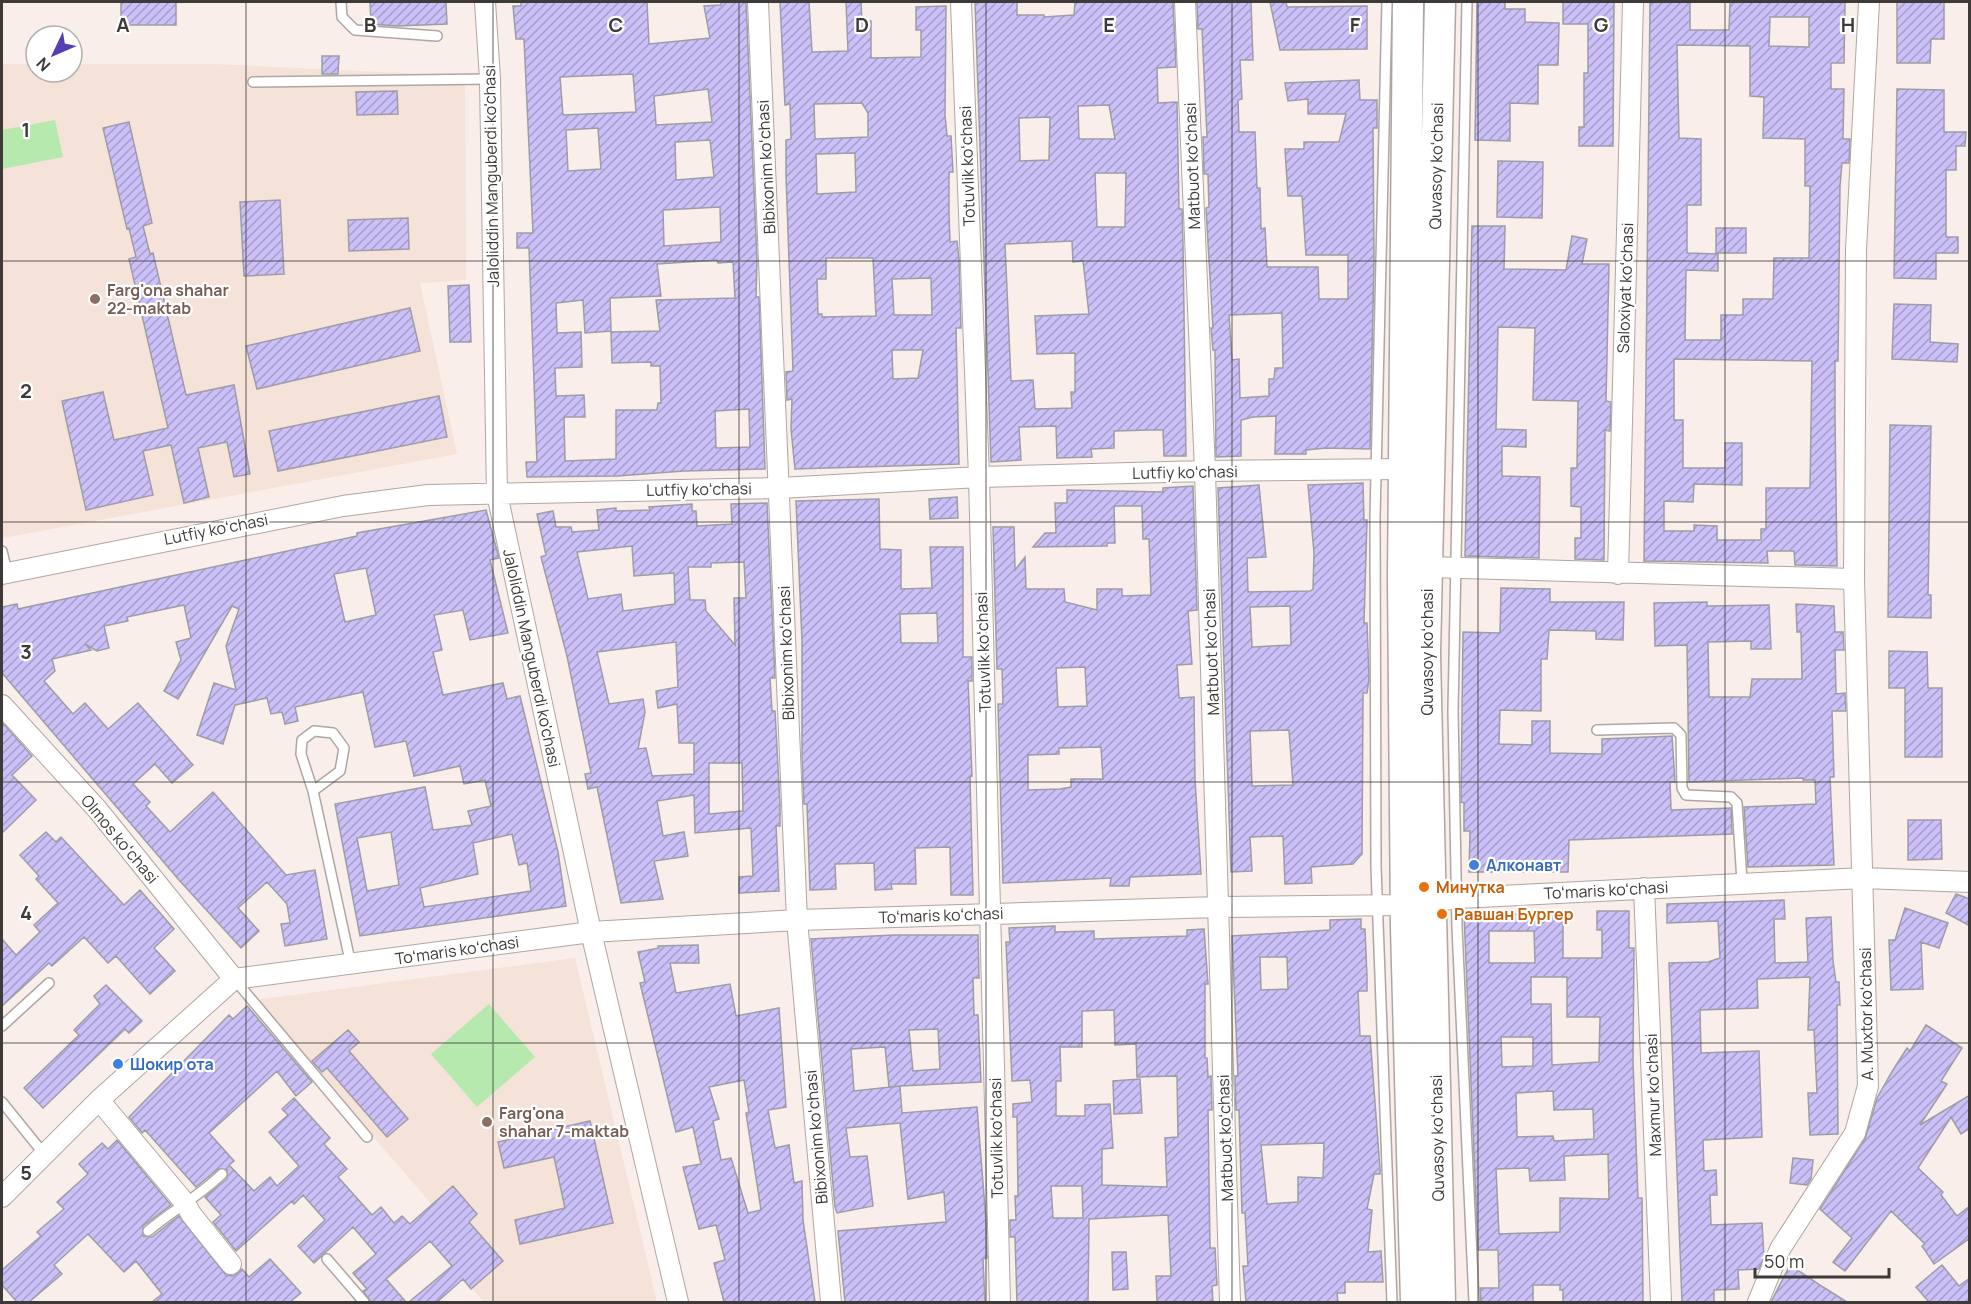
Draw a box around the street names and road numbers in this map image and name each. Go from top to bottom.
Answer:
street label: Jaloliddin Manguberdi ko'chasi [478,65,504,287]
street label: Bibixonim koʻchasi [751,99,781,235]
street label: Matbuot koʻchasi [1179,102,1205,230]
street label: Quvasoy koʻchasi [1424,102,1448,230]
street label: Totuvlik koʻchasi [954,105,980,227]
street label: Saloxiyat koʻchasi [1612,222,1638,354]
street label: Lutfiy koʻchasi [1132,460,1238,484]
street label: Lutfiy koʻchasi [646,477,752,501]
street label: Lutfiy koʻchasi [162,508,270,550]
street label: Jaloliddin Manguberdi ko'chasi [498,547,566,769]
street label: Bibixonim koʻchasi [773,585,799,721]
street label: Matbuot koʻchasi [1198,588,1224,716]
street label: Quvasoy koʻchasi [1416,589,1438,715]
street label: Totuvlik koʻchasi [970,591,996,713]
street label: Olmos koʻchasi [76,790,164,888]
street label: Toʻmaris koʻchasi [1543,876,1669,904]
street label: Toʻmaris koʻchasi [878,902,1004,928]
street label: Toʻmaris koʻchasi [394,930,520,970]
street label: A. Muxtor koʻchasi [1854,947,1878,1081]
street label: Maxmur koʻchasi [1640,1033,1666,1157]
street label: Bibixonim koʻchasi [799,1069,833,1205]
street label: Matbuot koʻchasi [1212,1074,1238,1202]
street label: Quvasoy koʻchasi [1425,1074,1449,1202]
street label: Totuvlik koʻchasi [984,1078,1008,1198]

